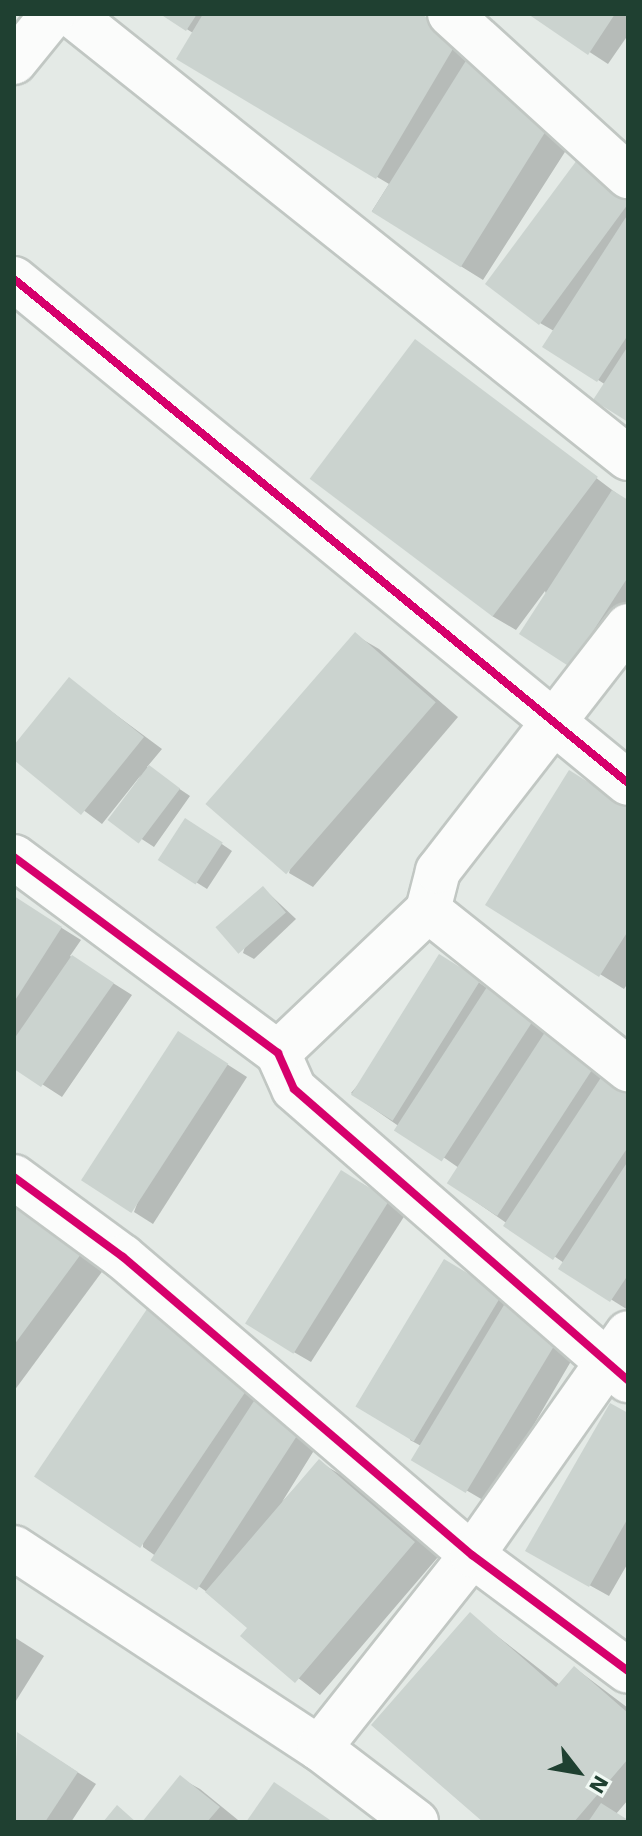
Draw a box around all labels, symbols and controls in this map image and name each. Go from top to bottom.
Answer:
north arrow [538,1732,618,1812]
text: N [584,1771,614,1798]

